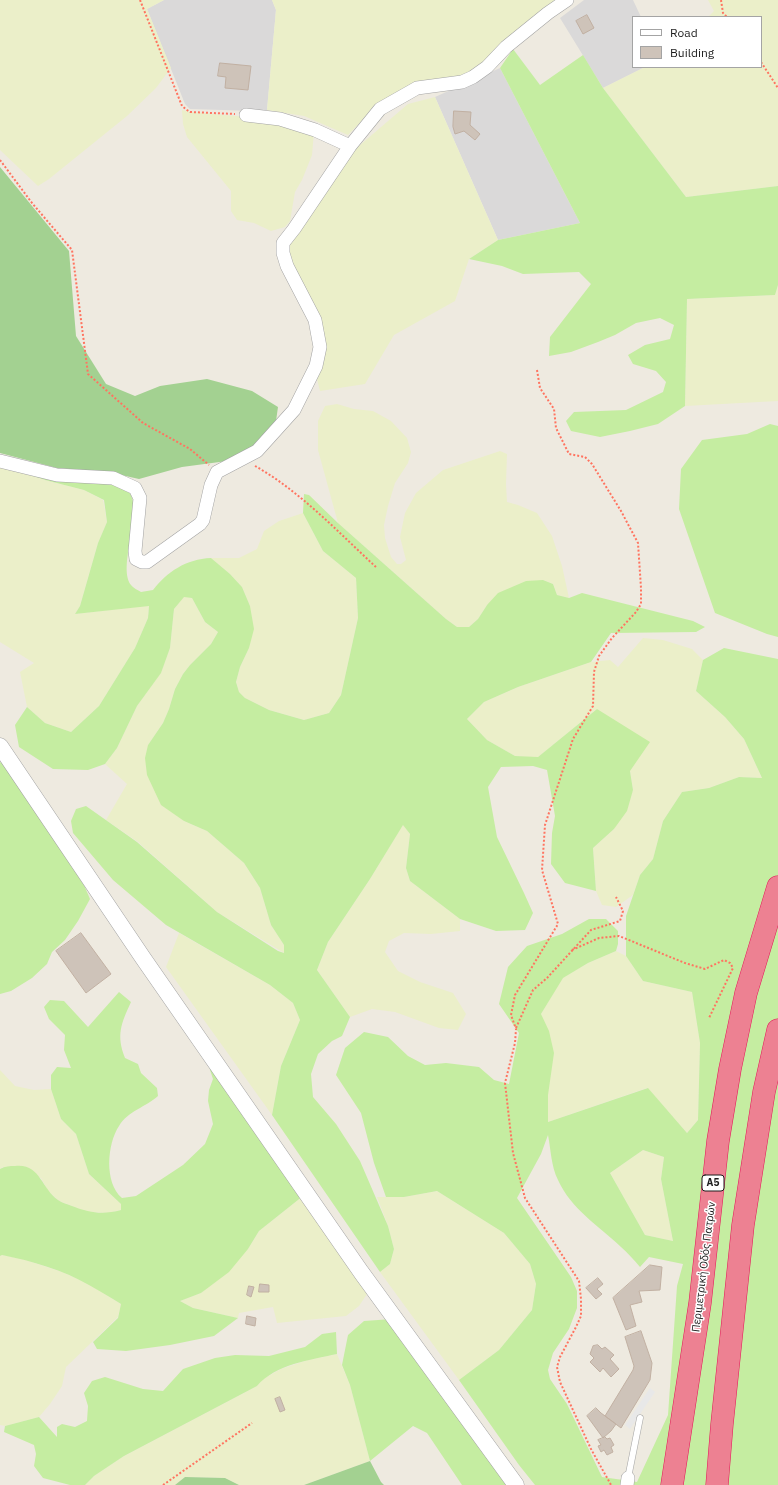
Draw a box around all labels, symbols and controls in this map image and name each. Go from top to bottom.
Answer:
legend [632,16,762,68]
text: Road [670,25,698,40]
text: Building [670,45,714,60]
road number: Α5 [702,1175,724,1191]
street label: Περιμετρική Οδός Πατρών [689,1201,719,1333]

